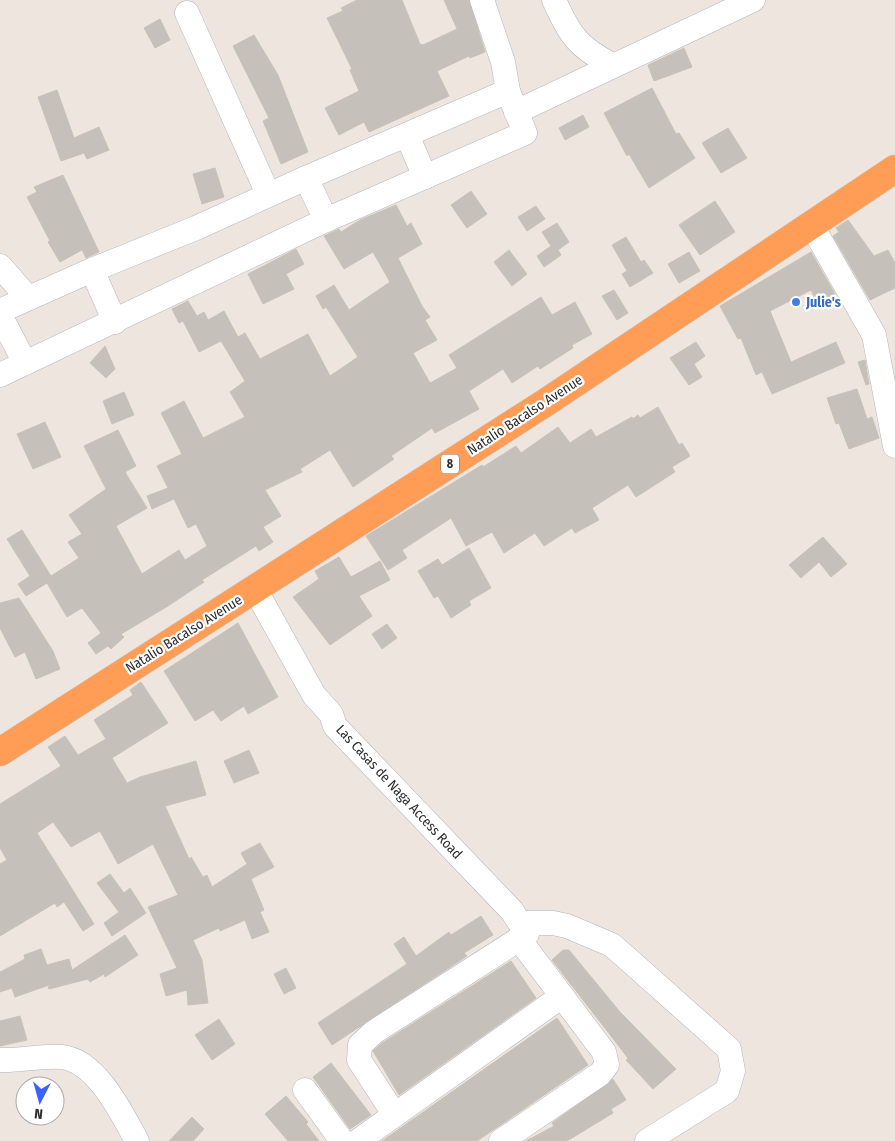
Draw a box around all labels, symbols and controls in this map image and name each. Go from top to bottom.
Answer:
place label: Julie's [805,294,841,311]
marker: Julie's [790,296,802,308]
street label: Natalio Bacalso Avenue [464,371,586,459]
road number: 8 [441,454,459,474]
street label: Natalio Bacalso Avenue [123,591,245,677]
street label: Las Casas de Naga Access Road [332,721,466,863]
north arrow [15,1076,65,1126]
text: N [34,1105,44,1122]

